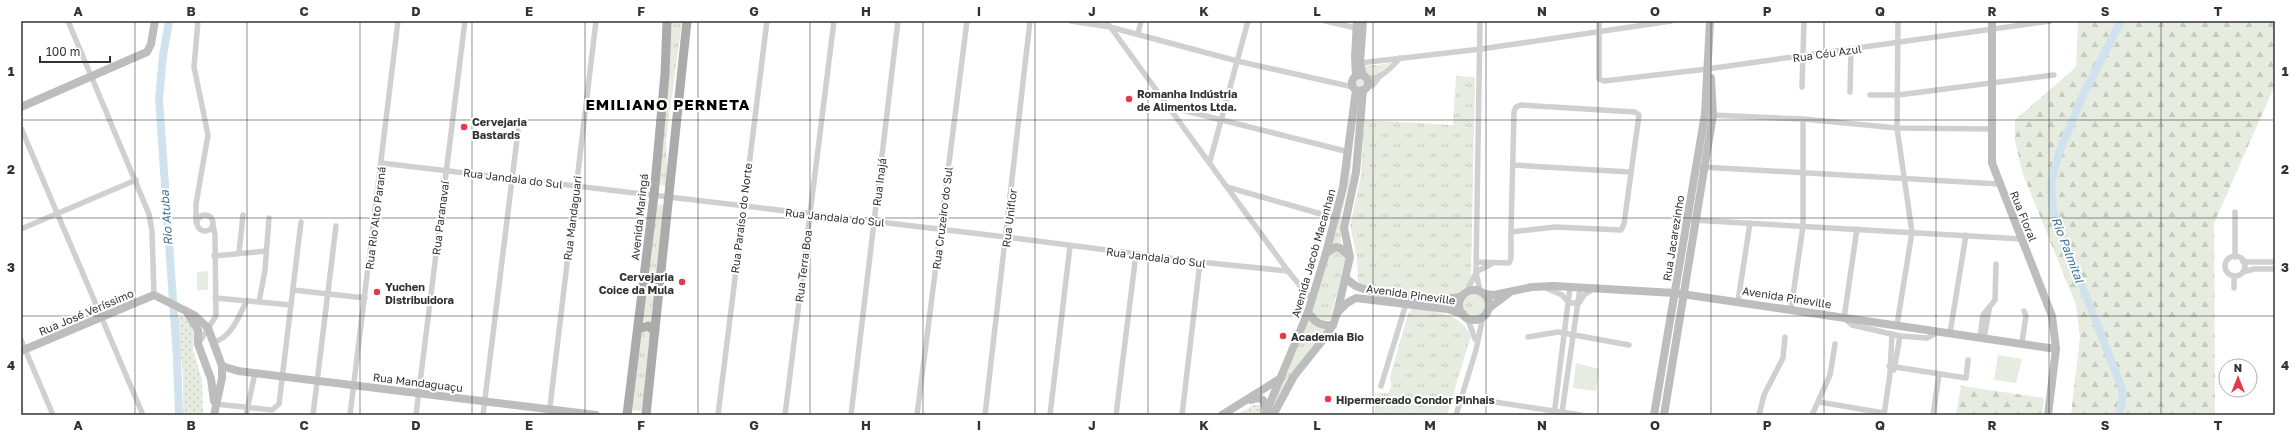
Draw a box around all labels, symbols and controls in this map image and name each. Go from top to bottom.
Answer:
text: A [73,3,83,19]
text: B [186,3,196,19]
text: C [299,3,309,19]
text: D [411,3,421,19]
text: E [525,3,533,19]
text: F [637,3,645,19]
text: G [749,3,759,19]
text: H [861,3,871,19]
text: I [977,3,981,19]
text: J [1088,3,1096,19]
text: K [1199,3,1209,19]
text: L [1313,3,1321,19]
text: M [1424,3,1436,19]
text: N [1537,3,1547,19]
text: O [1650,3,1660,19]
text: P [1763,3,1772,19]
text: Q [1875,3,1885,19]
text: R [1987,3,1997,19]
text: S [2101,3,2110,19]
text: T [2214,3,2223,19]
scale bar [40,38,110,64]
street label: Rua Céu Azul [1792,42,1863,64]
text: 100 m [46,44,80,59]
text: 1 [8,63,15,79]
text: 1 [2282,63,2289,79]
place label: Romanha Indústria de Alimentos Ltda. [1137,87,1237,113]
marker: Romanha Indústria de Alimentos Ltda. [1124,94,1134,104]
district label: EMILIANO PERNETA [585,95,751,113]
place label: Cervejaria Bastards [472,115,527,141]
marker: Cervejaria Bastards [459,122,469,132]
street label: Rua Inajá [870,157,888,207]
text: 2 [7,161,15,177]
text: 2 [2281,161,2289,177]
street label: Rua Paraíso do Norte [728,162,754,274]
street label: Rua Jandaia do Sul [462,165,564,191]
street label: Rua Rio Alto Paraná [362,166,388,270]
street label: Rua Cruzeiro do Sul [929,166,955,270]
street label: Avenida Maringá [628,173,650,261]
street label: Rua Mandaguari [560,175,584,261]
street label: Rua Paranavaí [429,179,451,256]
street label: Rua Uniflor [999,187,1019,248]
street label: Avenida Jacob Macanhan [1288,187,1338,319]
water label: Rio Atuba [157,189,175,246]
street label: Rua Floral [2008,189,2040,244]
street label: Rua Jacarezinho [1660,194,1686,282]
street label: Rua Jandaia do Sul [785,205,886,229]
water label: Rio Palmital [2049,215,2088,286]
street label: Rua Terra Boa [792,229,814,303]
street label: Rua Jandaia do Sul [1105,244,1207,270]
text: 3 [7,259,15,275]
text: 3 [2281,259,2289,275]
place label: Cervejaria Coice da Mula [599,270,674,296]
marker: Cervejaria Coice da Mula [677,277,687,287]
place label: Yuchen Distribuidora [385,280,454,306]
street label: Avenida Pineville [1366,281,1456,307]
street label: Avenida Pineville [1742,284,1832,310]
street label: Rua José Veríssimo [37,286,136,338]
marker: Yuchen Distribuidora [372,287,382,297]
place label: Academia Bio [1291,330,1364,343]
marker: Academia Bio [1278,331,1288,341]
text: 4 [7,357,15,373]
text: 4 [2281,357,2289,373]
north arrow [2218,358,2258,398]
text: N [2234,361,2242,374]
street label: Rua Mandaguaçu [372,370,464,394]
place label: Hipermercado Condor Pinhais [1336,393,1495,406]
marker: Hipermercado Condor Pinhais [1323,394,1333,404]
text: A [73,417,83,433]
text: B [186,417,196,433]
text: C [299,417,309,433]
text: D [411,417,421,433]
text: E [525,417,533,433]
text: F [637,417,645,433]
text: G [749,417,759,433]
text: H [861,417,871,433]
text: I [977,417,981,433]
text: J [1088,417,1096,433]
text: K [1199,417,1209,433]
text: L [1313,417,1321,433]
text: M [1424,417,1436,433]
text: N [1537,417,1547,433]
text: O [1650,417,1660,433]
text: P [1763,417,1772,433]
text: Q [1875,417,1885,433]
text: R [1987,417,1997,433]
text: S [2101,417,2110,433]
text: T [2214,417,2223,433]

